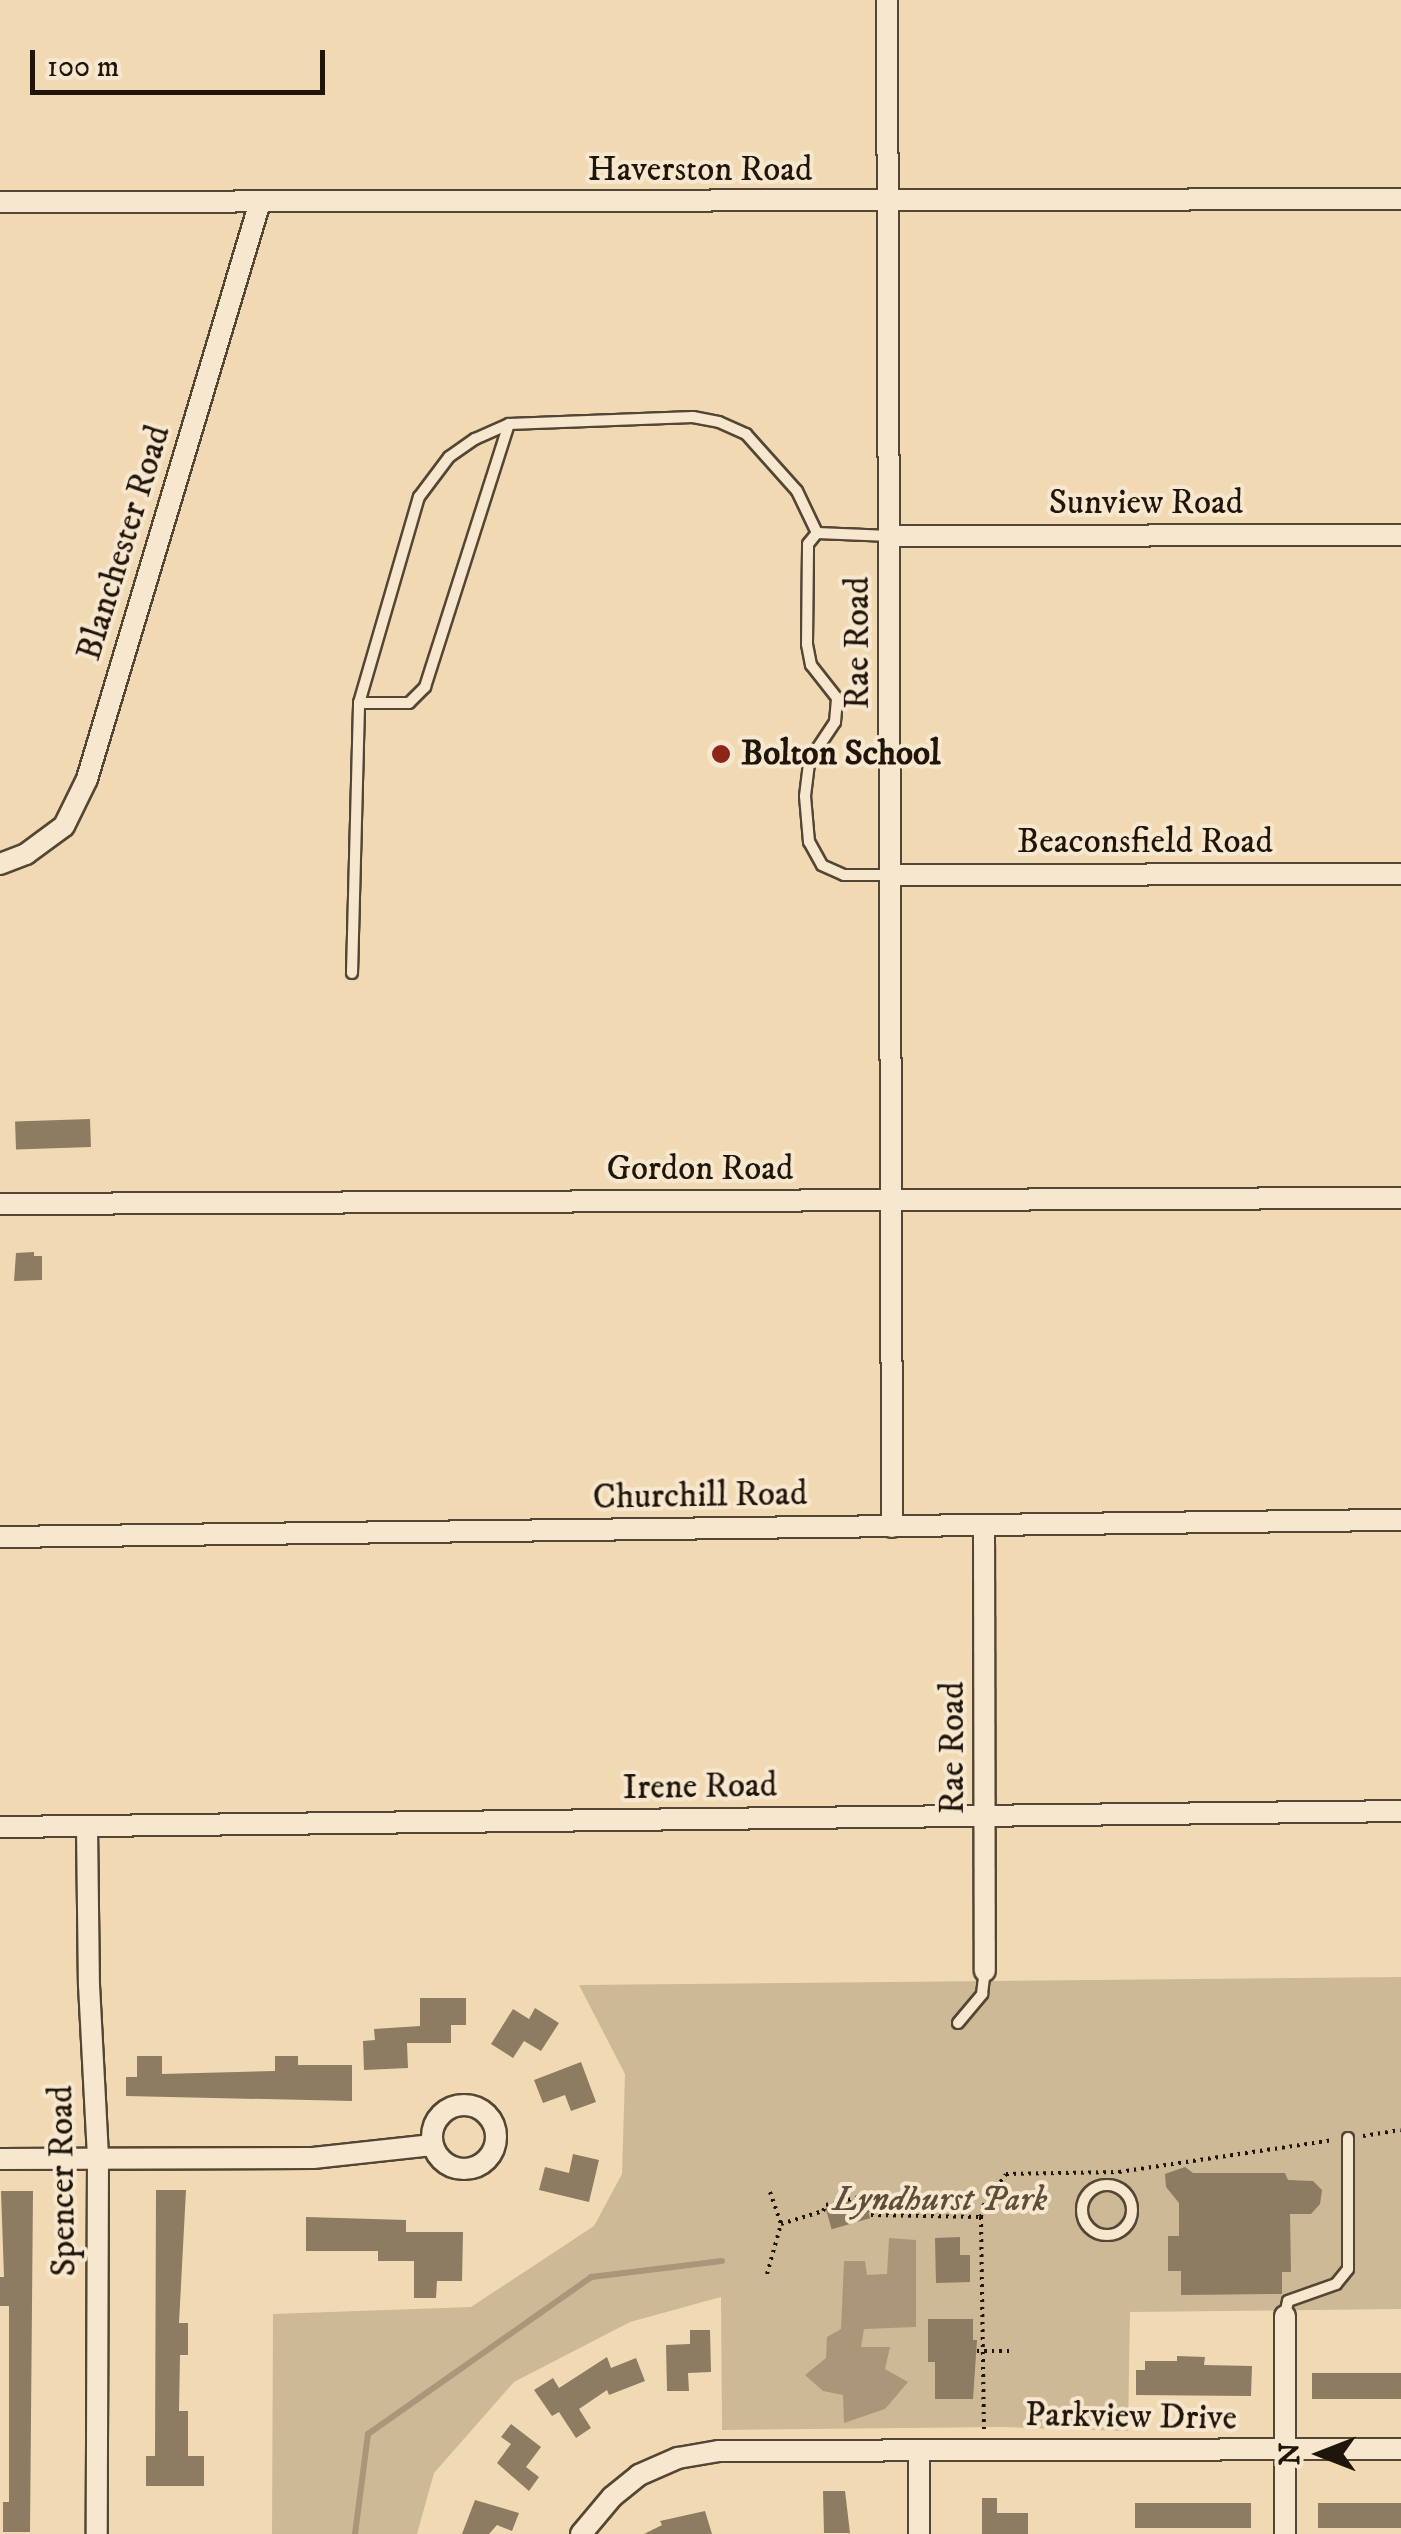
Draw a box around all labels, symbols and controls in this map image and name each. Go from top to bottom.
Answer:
scale bar [35,30,330,92]
text: 100 m [47,49,119,86]
street label: Haverston Road [587,149,813,191]
street label: Blanchester Road [68,420,180,666]
street label: Sunview Road [1049,482,1243,524]
street label: Rae Road [837,577,879,709]
place label: Bolton School [741,733,941,775]
marker: Bolton School [710,743,732,765]
street label: Beaconsfield Road [1017,821,1273,863]
street label: Gordon Road [606,1148,794,1190]
street label: Churchill Road [592,1473,808,1519]
street label: Rae Road [932,1682,974,1814]
street label: Irene Road [622,1765,778,1809]
street label: Spencer Road [40,2085,86,2277]
park label: Lyndhurst Park [833,2179,1047,2221]
street label: Parkview Drive [1025,2394,1237,2440]
north arrow [1271,2404,1371,2504]
text: N [1273,2443,1308,2466]

